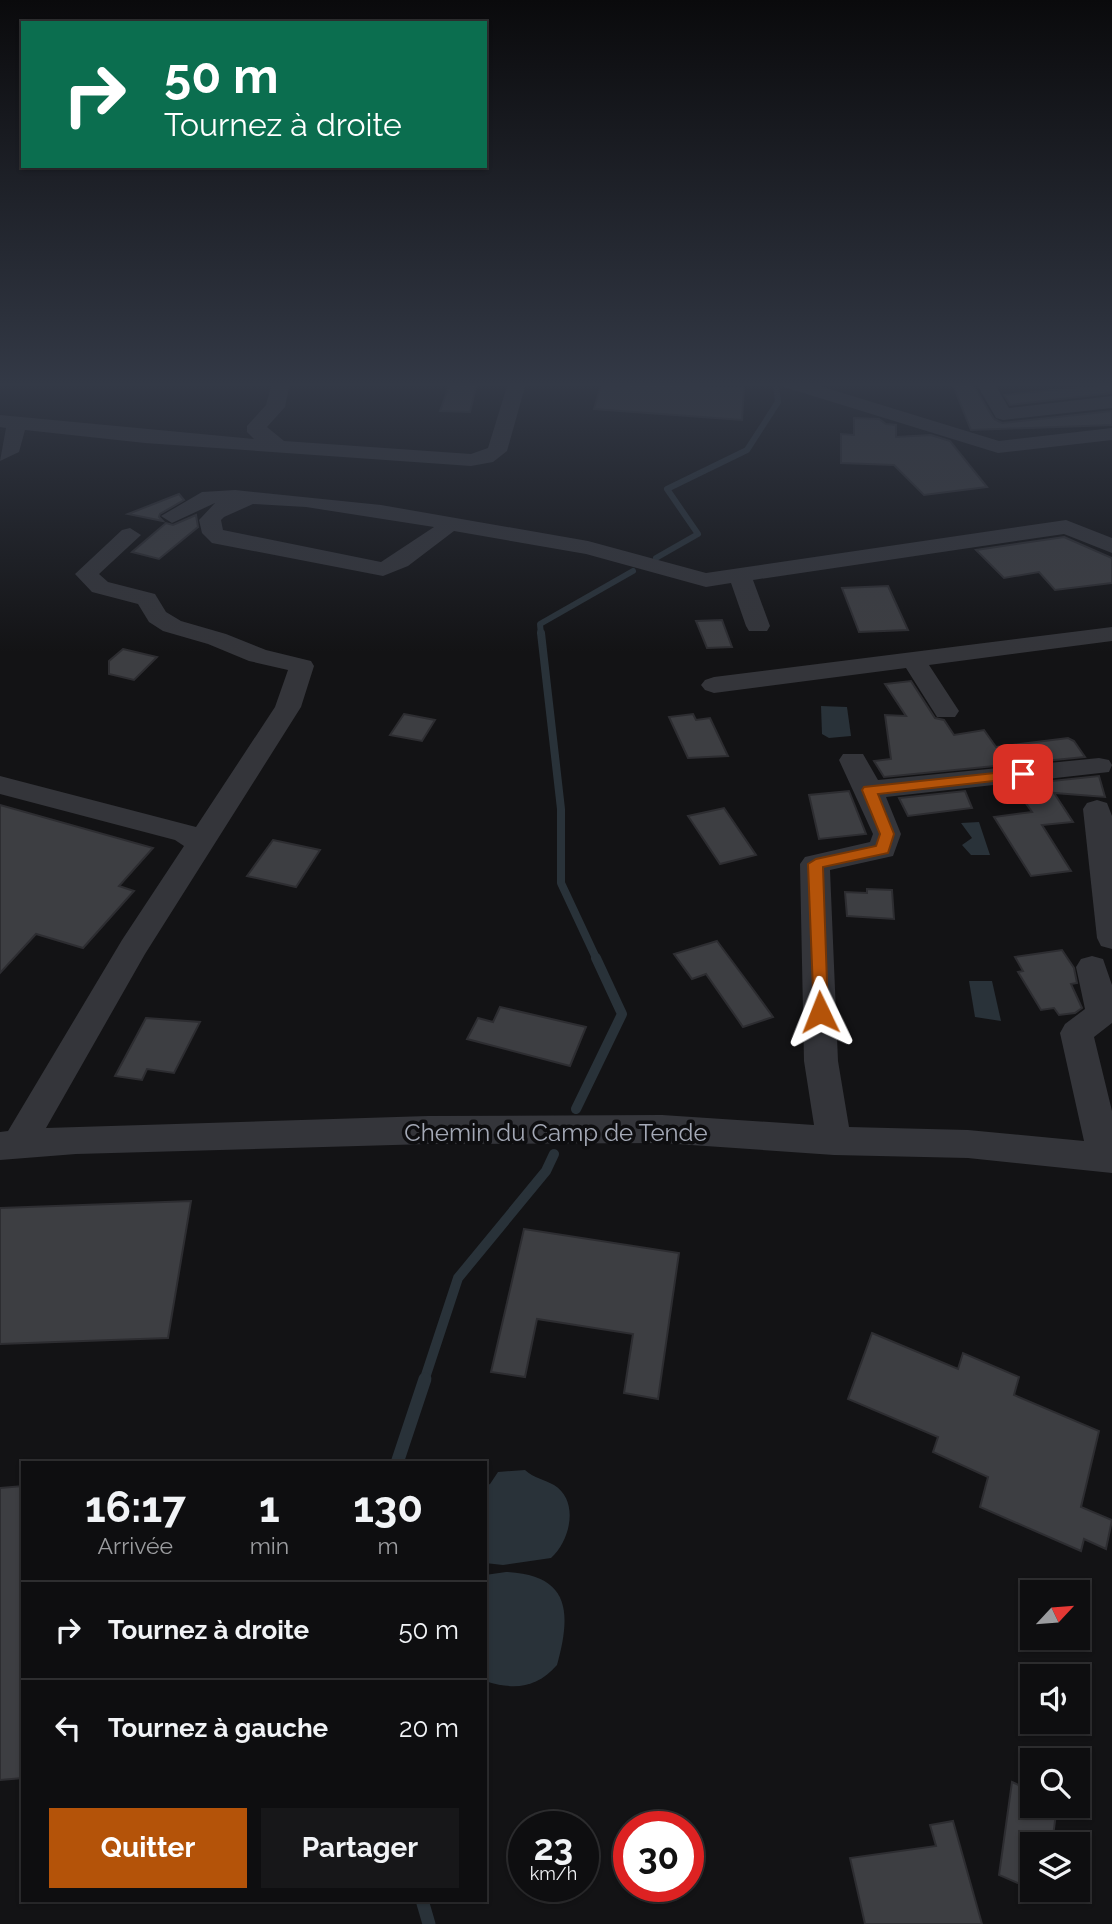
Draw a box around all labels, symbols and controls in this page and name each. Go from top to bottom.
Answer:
text: 50 m [164,47,279,104]
icon: right [49,49,140,140]
text: Tournez à droite [164,106,402,143]
pin [993,744,1053,804]
icon: arrive [1004,755,1042,793]
position arrow [783,975,857,1049]
street label: Chemin du Camp de Tende [404,1118,708,1147]
text: 16:17 [85,1483,186,1532]
text: 1 [259,1483,280,1532]
text: 130 [353,1483,423,1532]
text: Arrivée [98,1532,173,1559]
text: min [250,1532,289,1559]
text: m [378,1532,399,1559]
north arrow [1020,1580,1090,1650]
map controls [1020,1580,1090,1902]
icon: right [49,1611,87,1649]
text: Tournez à droite [108,1615,309,1645]
text: 50 m [398,1615,459,1645]
button: sound [1020,1664,1090,1734]
icon: left [49,1709,87,1747]
text: Tournez à gauche [108,1713,328,1743]
text: 20 m [399,1713,459,1743]
button: search [1020,1748,1090,1818]
button: Quitter [49,1808,247,1888]
button: Partager [261,1808,459,1888]
speed limit sign: 30 [613,1811,704,1902]
text: 23 [534,1827,573,1868]
button: layers [1020,1832,1090,1902]
text: km/h [530,1863,577,1884]

